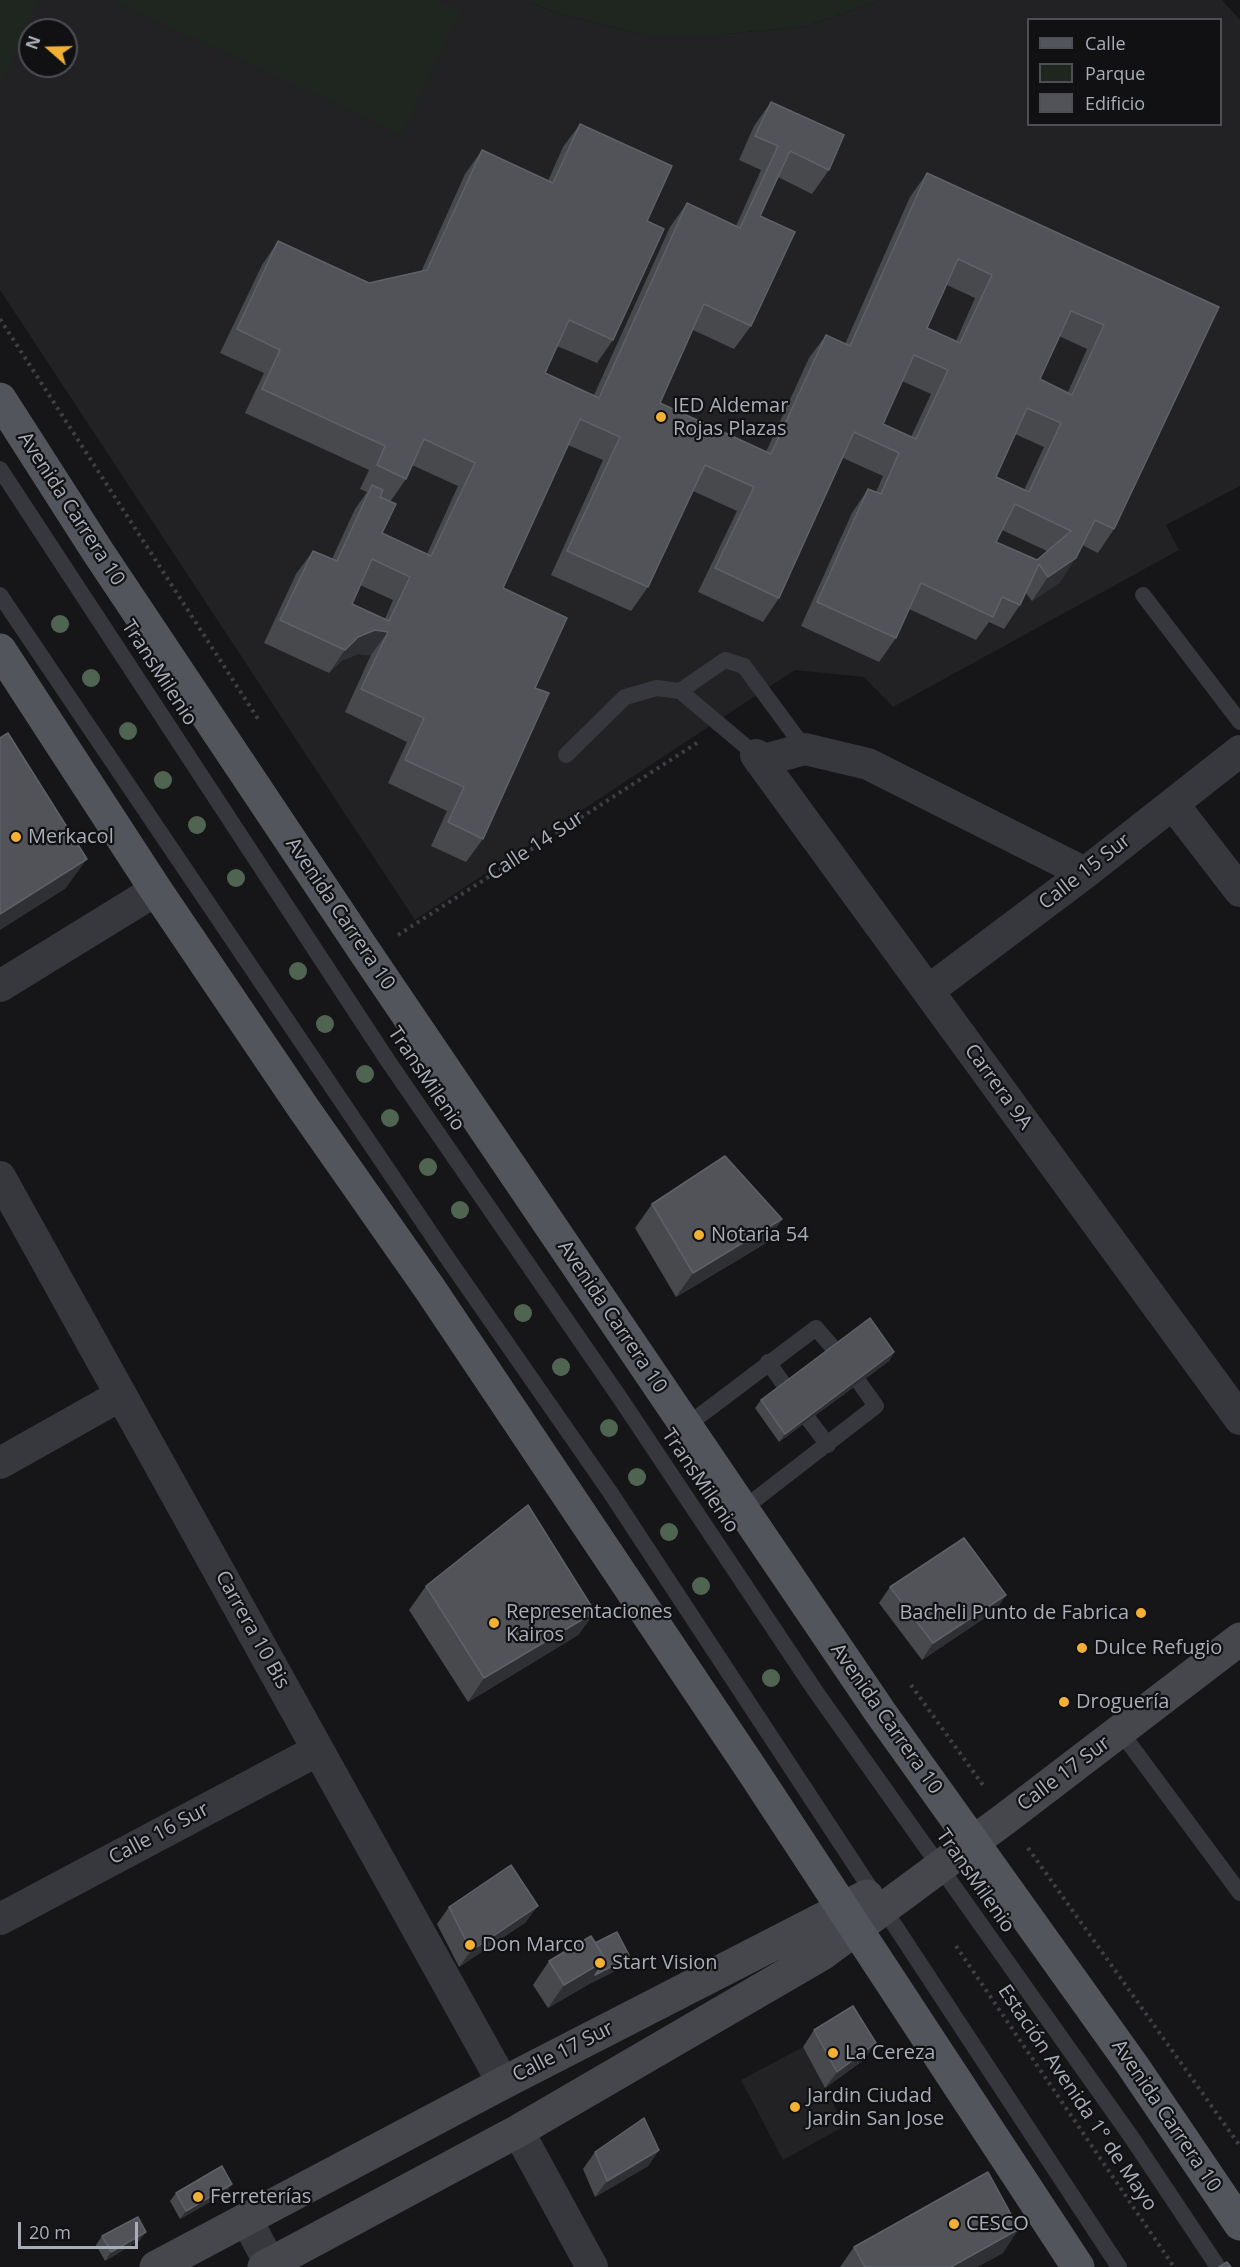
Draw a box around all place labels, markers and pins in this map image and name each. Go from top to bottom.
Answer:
place label: IED Aldemar Rojas Plazas [673,394,788,441]
marker: IED Aldemar Rojas Plazas [654,410,668,424]
place label: Merkacol [28,825,114,849]
marker: Merkacol [9,830,23,844]
place label: Notaria 54 [711,1223,809,1247]
marker: Notaria 54 [692,1228,706,1242]
place label: Representaciones Kairos [506,1600,672,1647]
place label: Bacheli Punto de Fabrica [899,1601,1129,1625]
marker: Bacheli Punto de Fabrica [1134,1606,1148,1620]
marker: Representaciones Kairos [487,1616,501,1630]
place label: Dulce Refugio [1094,1636,1222,1660]
marker: Dulce Refugio [1075,1641,1089,1655]
place label: Droguería [1076,1690,1169,1714]
marker: Droguería [1057,1695,1071,1709]
place label: Don Marco [482,1933,585,1957]
marker: Don Marco [463,1938,477,1952]
place label: Start Vision [612,1951,718,1975]
marker: Start Vision [593,1956,607,1970]
place label: La Cereza [845,2041,935,2065]
marker: La Cereza [826,2046,840,2060]
place label: Jardin Ciudad Jardin San Jose [807,2084,944,2131]
marker: Jardin Ciudad Jardin San Jose [788,2100,802,2114]
place label: Ferreterías [210,2185,311,2209]
marker: Ferreterías [191,2190,205,2204]
place label: CESCO [966,2212,1029,2236]
marker: CESCO [947,2217,961,2231]

